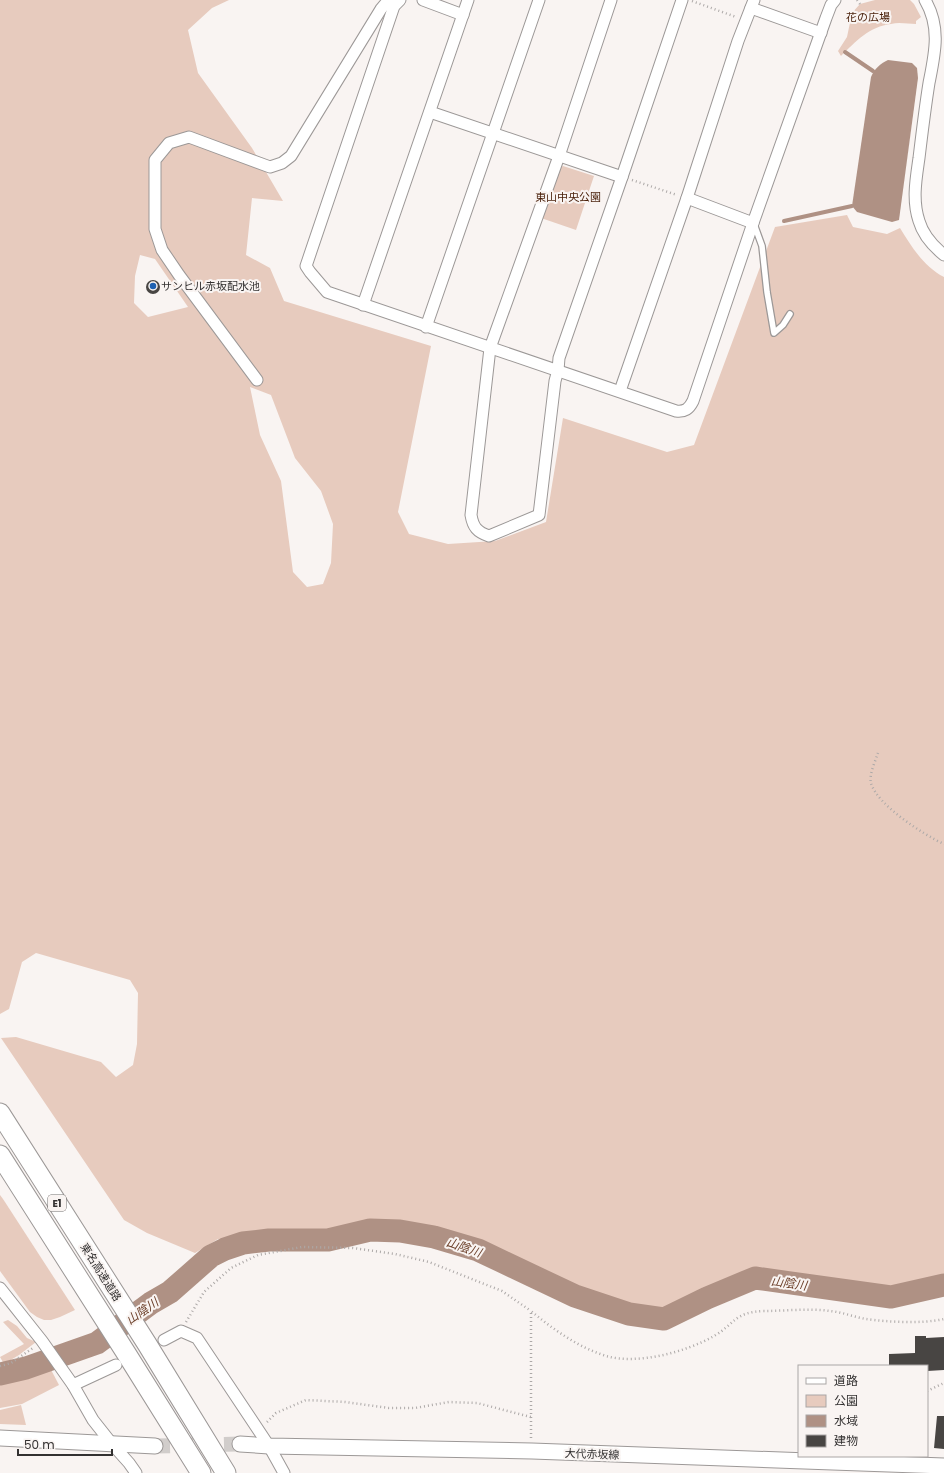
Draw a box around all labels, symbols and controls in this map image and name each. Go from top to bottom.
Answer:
park label: 花の広場 [846,9,890,25]
park label: 東山中央公園 [535,189,601,205]
place label: サンヒル赤坂配水池 [161,278,260,294]
marker: サンヒル赤坂配水池 [148,281,158,291]
road number: E1 [48,1195,66,1211]
water label: 山陰川 [444,1233,486,1262]
street label: 東名高速道路 [77,1240,125,1304]
water label: 山陰川 [770,1272,810,1294]
water label: 山陰川 [122,1293,163,1328]
legend [798,1365,928,1457]
text: 道路 [834,1372,858,1389]
text: 公園 [834,1392,858,1409]
text: 水域 [834,1412,858,1429]
scale bar [18,1431,112,1457]
text: 建物 [834,1432,858,1449]
text: 50 m [24,1436,55,1453]
street label: 大代赤坂線 [564,1445,620,1463]

